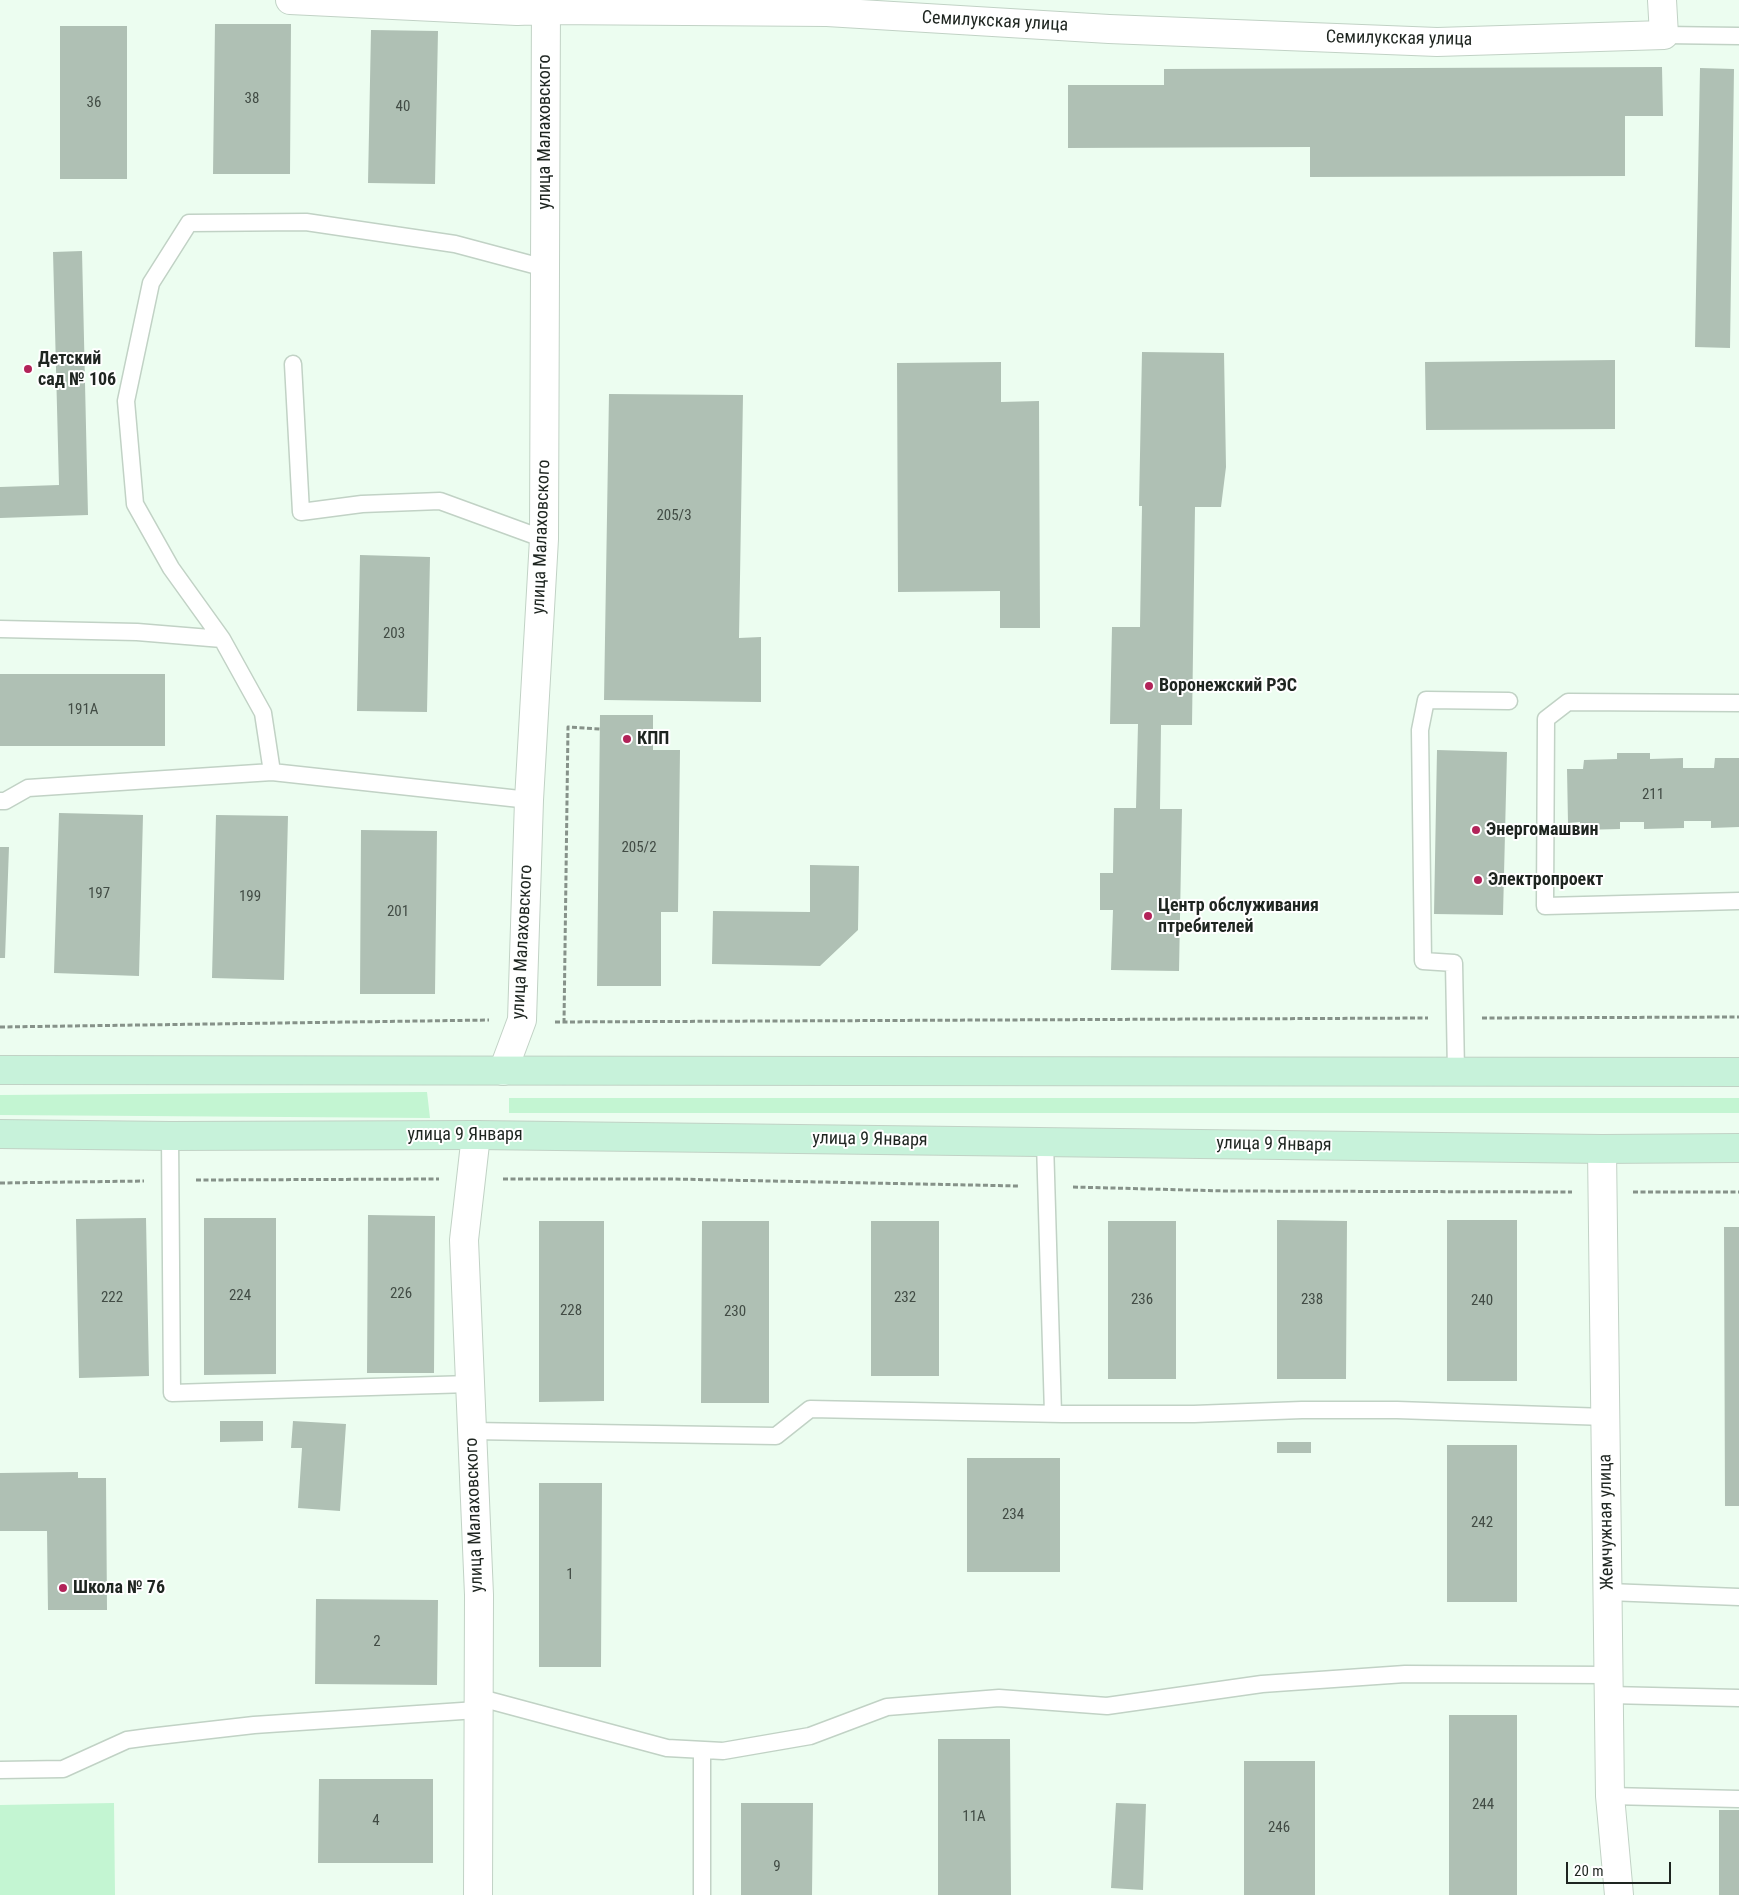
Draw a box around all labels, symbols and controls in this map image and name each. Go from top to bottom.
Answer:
street label: Семилукская улица [921,7,1069,37]
street label: Семилукская улица [1326,27,1472,51]
street label: улица Малаховского [534,55,556,209]
house number: 38 [245,90,259,108]
house number: 36 [87,94,101,112]
house number: 40 [396,98,410,116]
place label: Детский сад № 106 [38,348,116,390]
marker: Детский сад № 106 [22,363,34,375]
street label: улица Малаховского [529,459,555,615]
house number: 205/3 [656,507,692,525]
house number: 203 [383,625,405,643]
place label: Воронежский РЭС [1159,675,1297,697]
marker: Воронежский РЭС [1143,680,1155,692]
house number: 191А [68,701,98,719]
place label: КПП [637,728,669,750]
marker: КПП [621,733,633,745]
house number: 211 [1642,786,1664,804]
place label: Энергомашвин [1486,819,1599,841]
marker: Энергомашвин [1470,824,1482,836]
house number: 205/2 [621,839,657,857]
street label: улица Малаховского [508,864,538,1020]
place label: Электропроект [1488,869,1603,891]
marker: Электропроект [1472,874,1484,886]
house number: 197 [88,885,110,903]
house number: 199 [239,888,261,906]
place label: Центр обслуживания птребителей [1158,895,1319,938]
house number: 201 [387,903,409,921]
marker: Центр обслуживания птребителей [1142,910,1154,922]
street label: улица 9 Января [407,1124,523,1146]
street label: улица 9 Января [812,1128,928,1152]
street label: улица 9 Января [1216,1133,1332,1157]
house number: 226 [390,1285,412,1303]
house number: 224 [229,1287,251,1305]
house number: 222 [101,1289,123,1307]
house number: 232 [894,1289,916,1307]
house number: 236 [1131,1291,1153,1309]
house number: 238 [1301,1291,1323,1309]
house number: 240 [1471,1292,1493,1310]
house number: 228 [560,1302,582,1320]
house number: 230 [724,1303,746,1321]
street label: улица Малаховского [462,1437,488,1593]
street label: Жемчужная улица [1595,1454,1619,1590]
house number: 234 [1002,1506,1024,1524]
house number: 242 [1471,1514,1493,1532]
house number: 1 [566,1566,574,1584]
place label: Школа № 76 [73,1577,165,1599]
marker: Школа № 76 [57,1582,69,1594]
house number: 2 [373,1633,381,1651]
house number: 244 [1472,1796,1494,1814]
house number: 11А [962,1808,986,1826]
house number: 4 [372,1812,380,1830]
house number: 246 [1268,1819,1290,1837]
scale bar [1569,1852,1674,1884]
house number: 9 [773,1858,781,1876]
text: 20 m [1574,1862,1604,1880]

